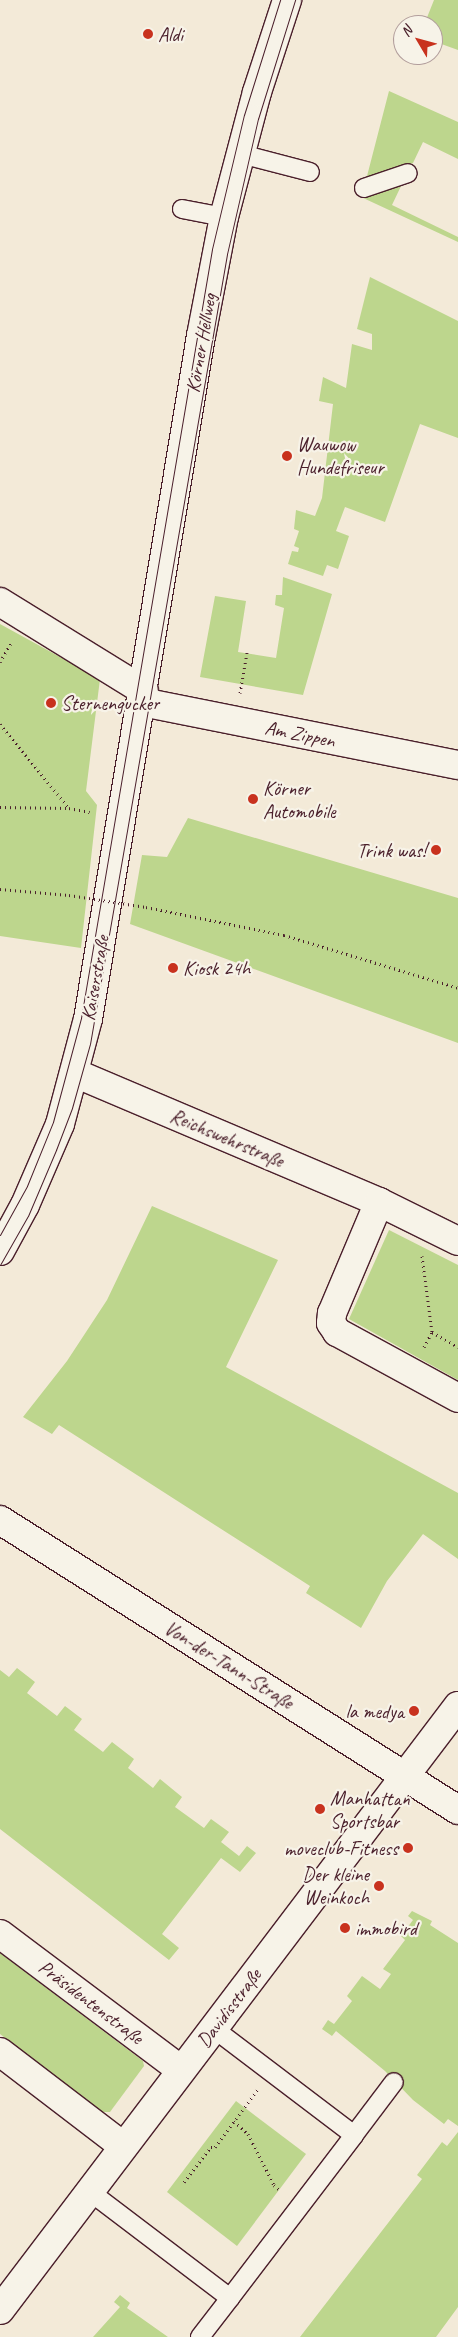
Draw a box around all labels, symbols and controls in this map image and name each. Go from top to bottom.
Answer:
north arrow [393,15,443,65]
place label: Aldi [158,22,183,46]
text: N [397,23,416,40]
marker: Aldi [142,28,154,40]
street label: Körner Hellweg [180,291,222,395]
place label: Wauwow Hundefriseur [297,432,384,479]
marker: Wauwow Hundefriseur [281,450,293,462]
place label: Sternengucker [61,691,159,715]
marker: Sternengucker [45,697,57,709]
street label: Am Zippen [263,715,337,753]
place label: Körner Automobile [263,776,336,823]
marker: Körner Automobile [247,793,259,805]
place label: Trink was! [356,838,426,862]
marker: Trink was! [430,844,442,856]
street label: Kaiserstraße [76,934,114,1022]
place label: Kiosk 24h [183,956,250,980]
marker: Kiosk 24h [167,962,179,974]
street label: Reichswehrstraße [167,1103,287,1173]
street label: Von-der-Tann-Straße [160,1616,298,1714]
place label: la medya [347,1699,404,1723]
marker: la medya [408,1705,420,1717]
place label: Manhattan Sportsbar [330,1786,410,1833]
marker: Manhattan Sportsbar [314,1803,326,1815]
place label: moveclub-Fitness [284,1836,398,1860]
marker: moveclub-Fitness [402,1842,414,1854]
place label: Der kleine Weinkoch [302,1862,369,1909]
marker: Der kleine Weinkoch [373,1880,385,1892]
place label: immobird [355,1916,417,1940]
marker: immobird [339,1922,351,1934]
street label: Präsidentenstraße [34,1955,148,2049]
street label: Davidisstraße [192,1964,266,2052]

